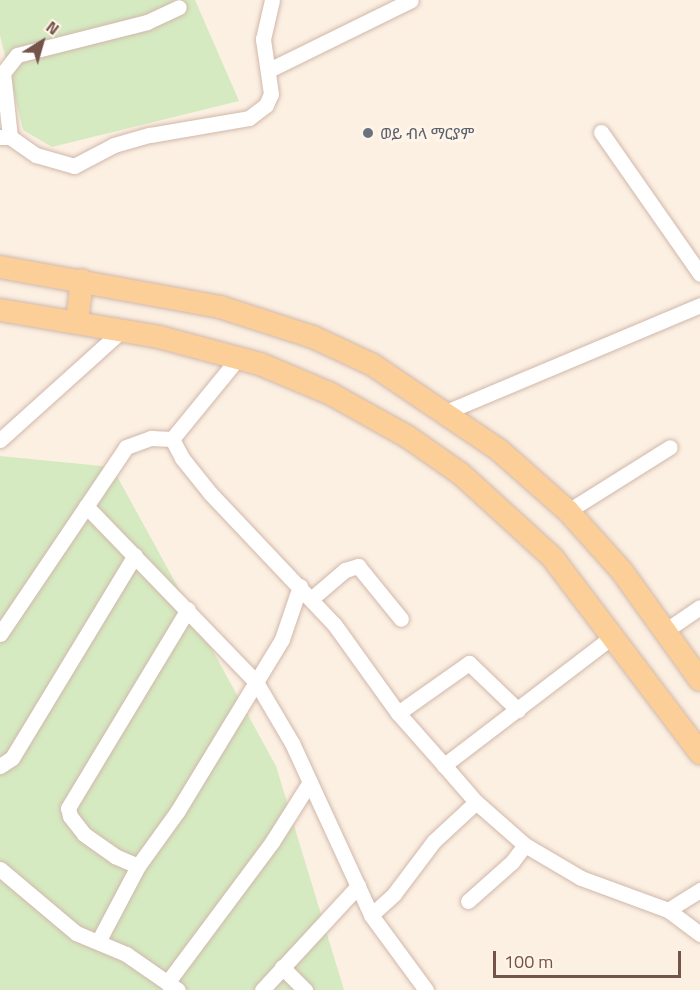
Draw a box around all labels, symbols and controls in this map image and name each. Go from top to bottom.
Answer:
north arrow [12,12,72,72]
text: N [41,15,64,41]
place label: ወይ ብላ ማርያም [380,123,474,143]
marker: ወይ ብላ ማርያም [361,126,375,140]
scale bar [496,939,684,977]
text: 100 m [504,948,553,975]

